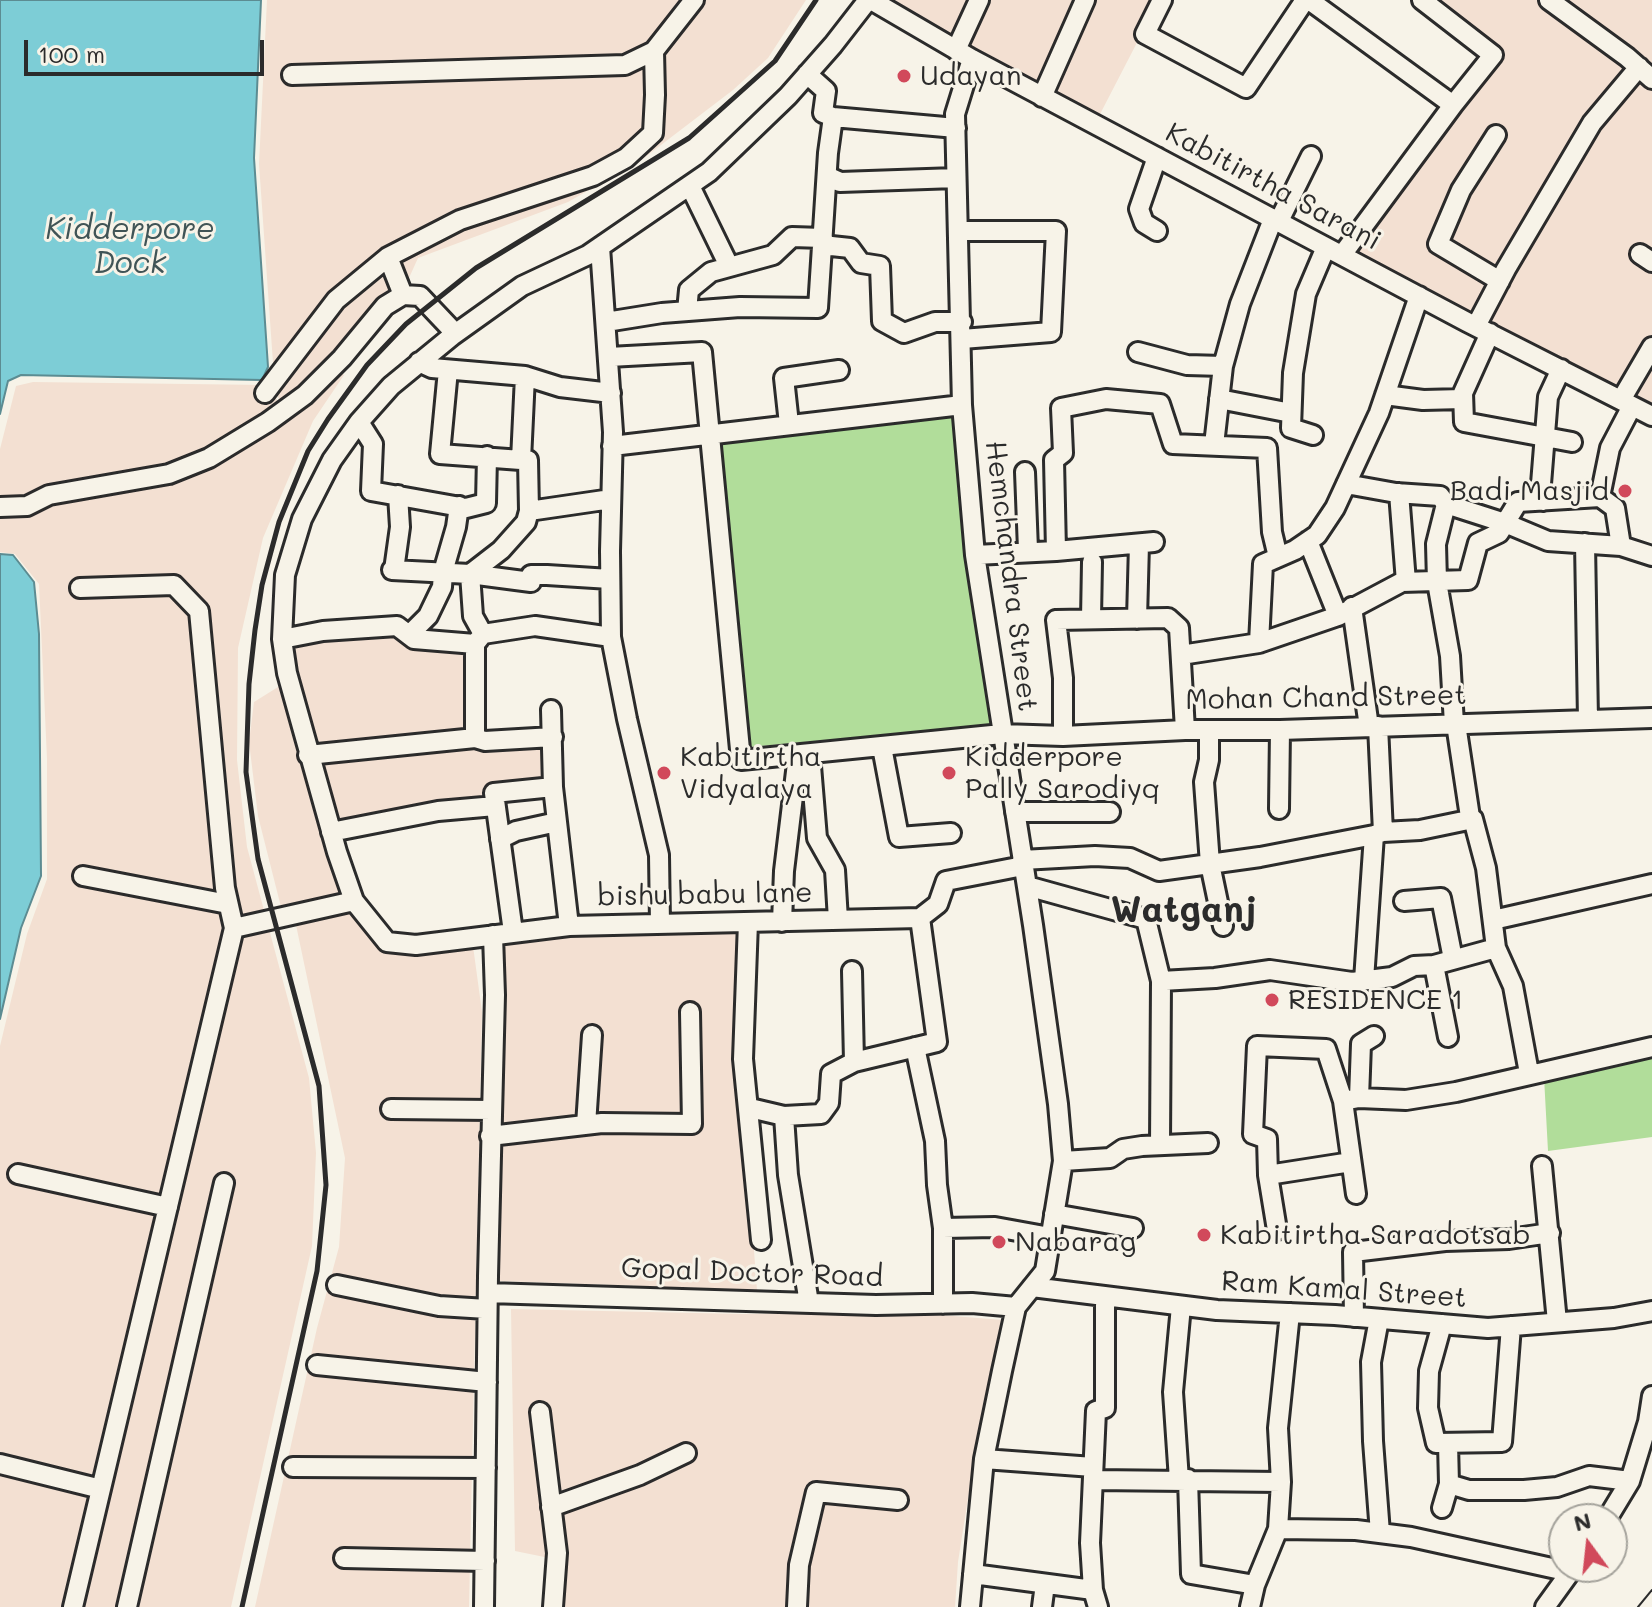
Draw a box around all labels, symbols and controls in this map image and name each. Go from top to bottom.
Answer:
scale bar [28,24,268,74]
text: 100 m [38,38,105,69]
place label: Udayan [920,59,1021,93]
marker: Udayan [895,67,913,85]
street label: Kabitirtha Sarani [1160,116,1386,258]
water label: Kidderpore Dock [46,212,214,282]
street label: Hemchandra Street [978,439,1044,713]
place label: Badi Masjid [1450,474,1609,508]
marker: Badi Masjid [1616,482,1634,500]
street label: Mohan Chand Street [1185,679,1467,717]
place label: Kabitirtha Vidyalaya [680,740,821,806]
place label: Kidderpore Pally Sarodiyq [965,740,1160,806]
marker: Kabitirtha Vidyalaya [655,764,673,782]
marker: Kidderpore Pally Sarodiyq [940,764,958,782]
street label: bishu babu lane [597,876,813,914]
district label: Watganj [1111,889,1257,933]
place label: RESIDENCE 1 [1288,983,1463,1017]
marker: RESIDENCE 1 [1263,991,1281,1009]
place label: Kabitirtha Saradotsab [1220,1218,1531,1252]
place label: Nabarag [1015,1225,1136,1259]
marker: Kabitirtha Saradotsab [1195,1226,1213,1244]
marker: Nabarag [990,1233,1008,1251]
street label: Gopal Doctor Road [620,1252,884,1294]
street label: Ram Kamal Street [1220,1265,1468,1315]
north arrow [1548,1503,1628,1583]
text: N [1570,1505,1594,1537]

